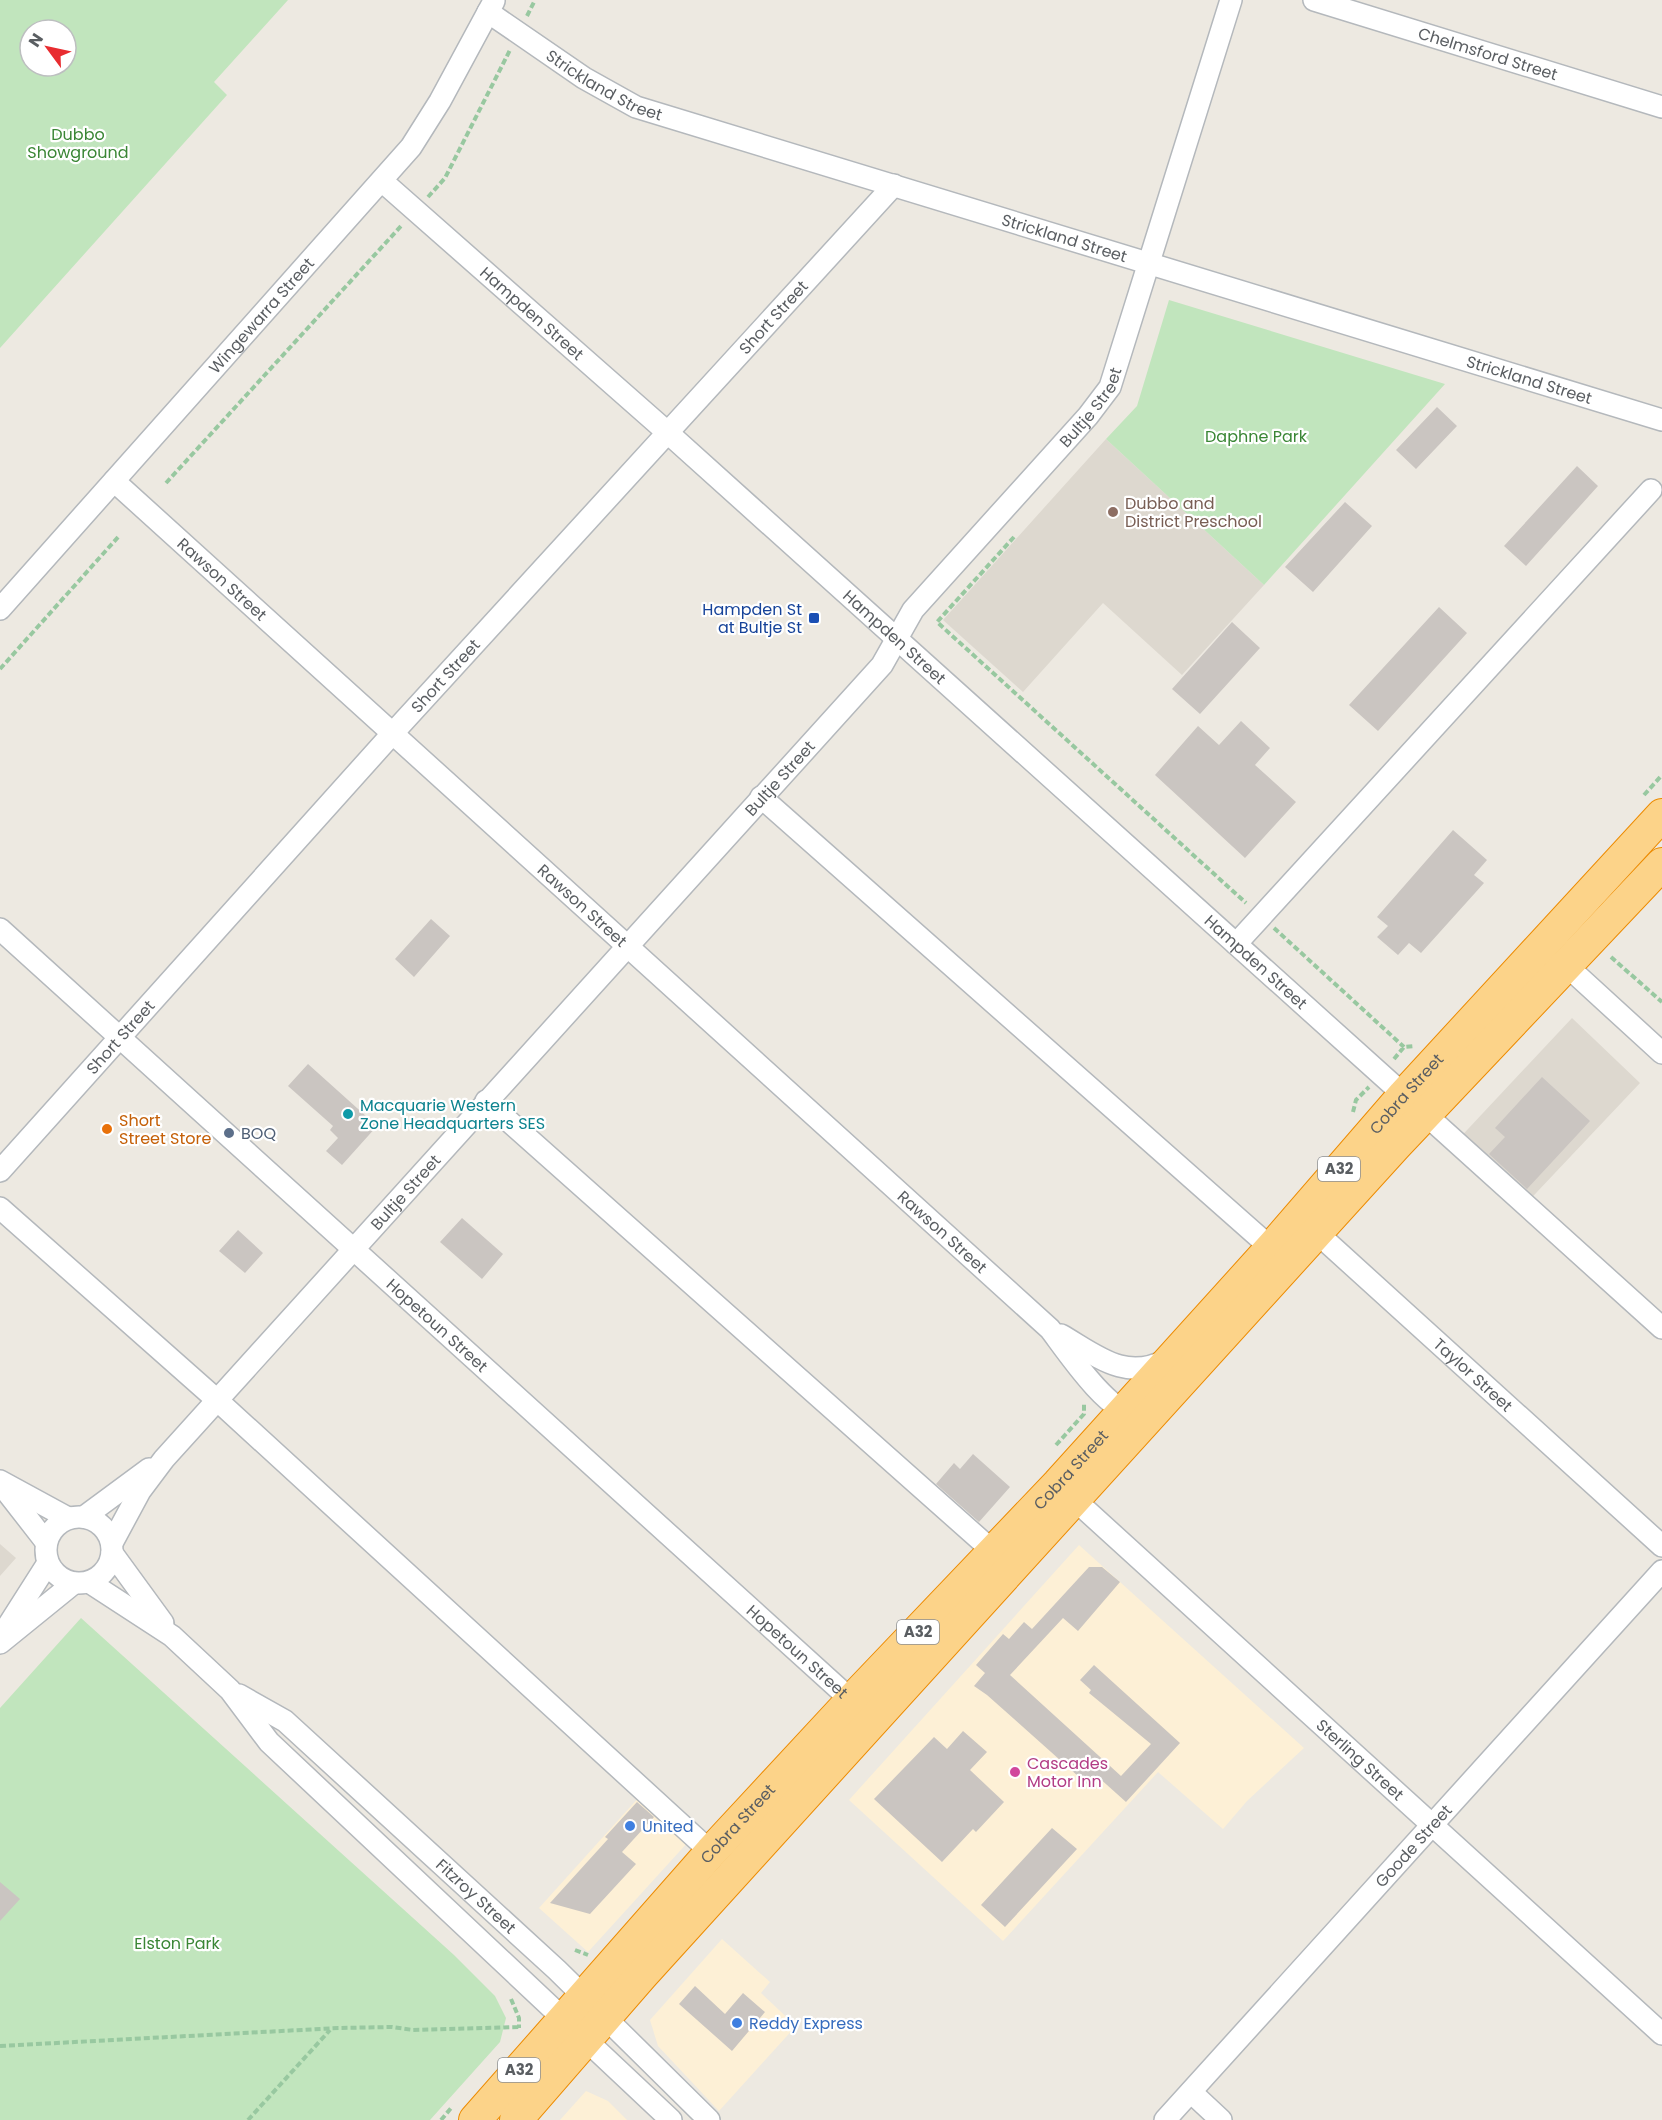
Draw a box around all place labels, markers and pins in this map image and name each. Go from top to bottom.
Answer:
place label: Dubbo and District Preschool [1125,492,1262,533]
marker: Dubbo and District Preschool [1106,505,1120,519]
place label: Hampden St at Bultje St [702,598,802,639]
marker: Hampden St at Bultje St [807,611,821,625]
place label: Macquarie Western Zone Headquarters SES [360,1094,545,1135]
marker: Macquarie Western Zone Headquarters SES [341,1107,355,1121]
place label: Short Street Store [119,1109,212,1150]
marker: Short Street Store [100,1122,114,1136]
place label: BOQ [241,1122,276,1145]
marker: BOQ [222,1126,236,1140]
place label: Cascades Motor Inn [1027,1752,1108,1793]
marker: Cascades Motor Inn [1008,1765,1022,1779]
place label: United [642,1815,694,1838]
marker: United [623,1819,637,1833]
place label: Reddy Express [749,2012,863,2035]
marker: Reddy Express [730,2016,744,2030]

